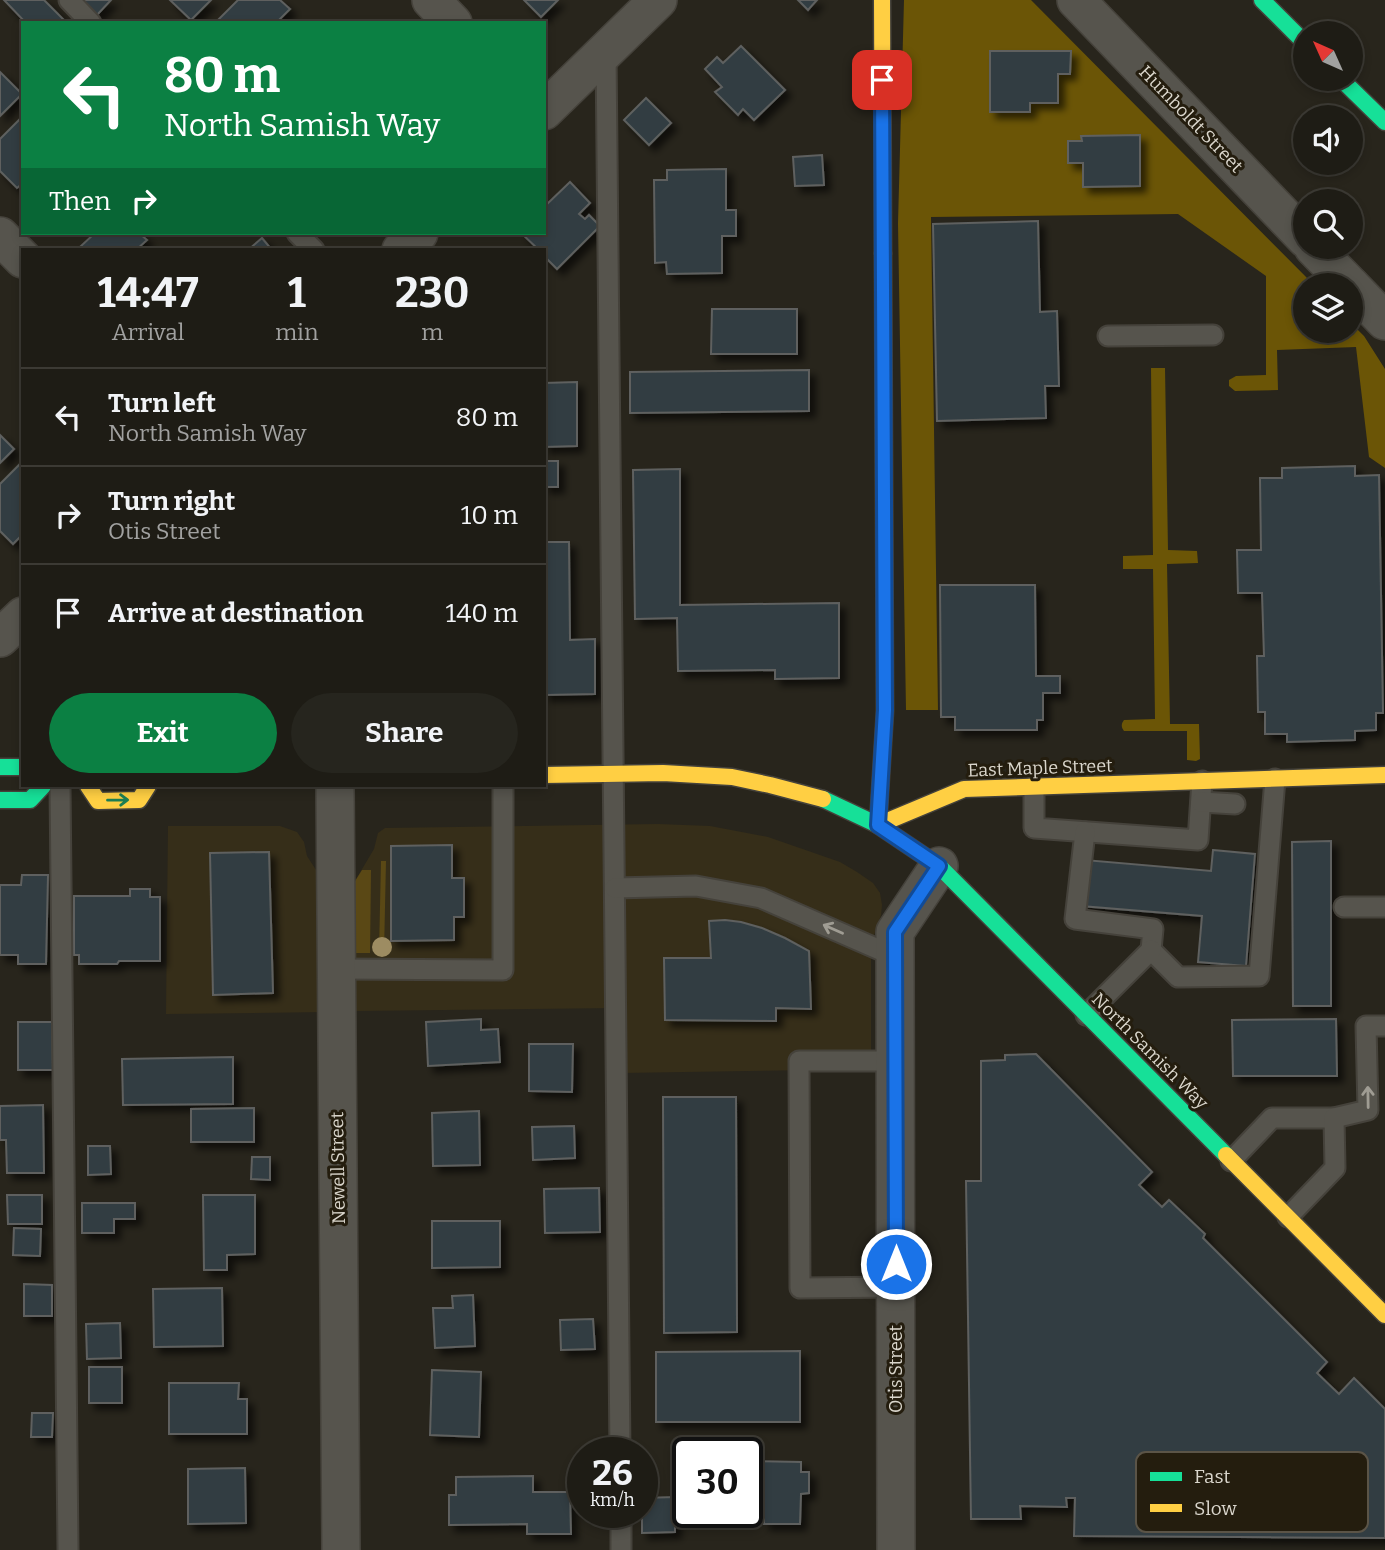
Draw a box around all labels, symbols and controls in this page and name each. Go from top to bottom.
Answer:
north arrow [1293,21,1363,91]
map controls [1293,21,1363,343]
text: 80 m [164,46,280,105]
icon: left [49,49,140,140]
pin [852,50,912,110]
icon: arrive [863,61,901,99]
street label: Humboldt Street [1134,61,1248,177]
button: sound [1293,105,1363,175]
text: North Samish Way [164,106,440,144]
icon: right [125,182,163,220]
text: Then [49,186,111,217]
button: search [1293,189,1363,259]
text: 14:47 [97,268,199,318]
text: 1 [288,268,306,318]
text: 230 [395,268,469,318]
button: layers [1293,273,1363,343]
text: Arrival [112,318,185,346]
text: min [275,318,319,346]
text: m [421,318,443,346]
text: Turn left [108,388,216,419]
icon: left [49,398,87,436]
text: 80 m [456,402,518,433]
text: North Samish Way [108,419,306,447]
text: Turn right [108,486,235,517]
icon: right [49,496,87,534]
text: 10 m [461,500,518,531]
text: Otis Street [108,517,221,545]
icon: arrive [49,594,87,632]
text: Arrive at destination [108,598,363,629]
text: 140 m [446,598,518,629]
button: Exit [49,693,277,773]
button: Share [291,693,518,773]
street label: East Maple Street [967,754,1113,782]
one-way arrow [106,794,129,807]
one-way arrow [823,922,844,935]
street label: North Samish Way [1087,988,1213,1114]
one-way arrow [1361,1086,1374,1109]
street label: Newell Street [326,1111,350,1224]
position arrow [859,1227,933,1301]
street label: Otis Street [885,1324,907,1413]
speed limit sign: 30 [672,1437,763,1528]
text: 26 [592,1452,633,1494]
legend [1136,1452,1368,1532]
text: Fast [1194,1465,1231,1488]
text: km/h [590,1489,635,1511]
text: Slow [1194,1497,1237,1520]

